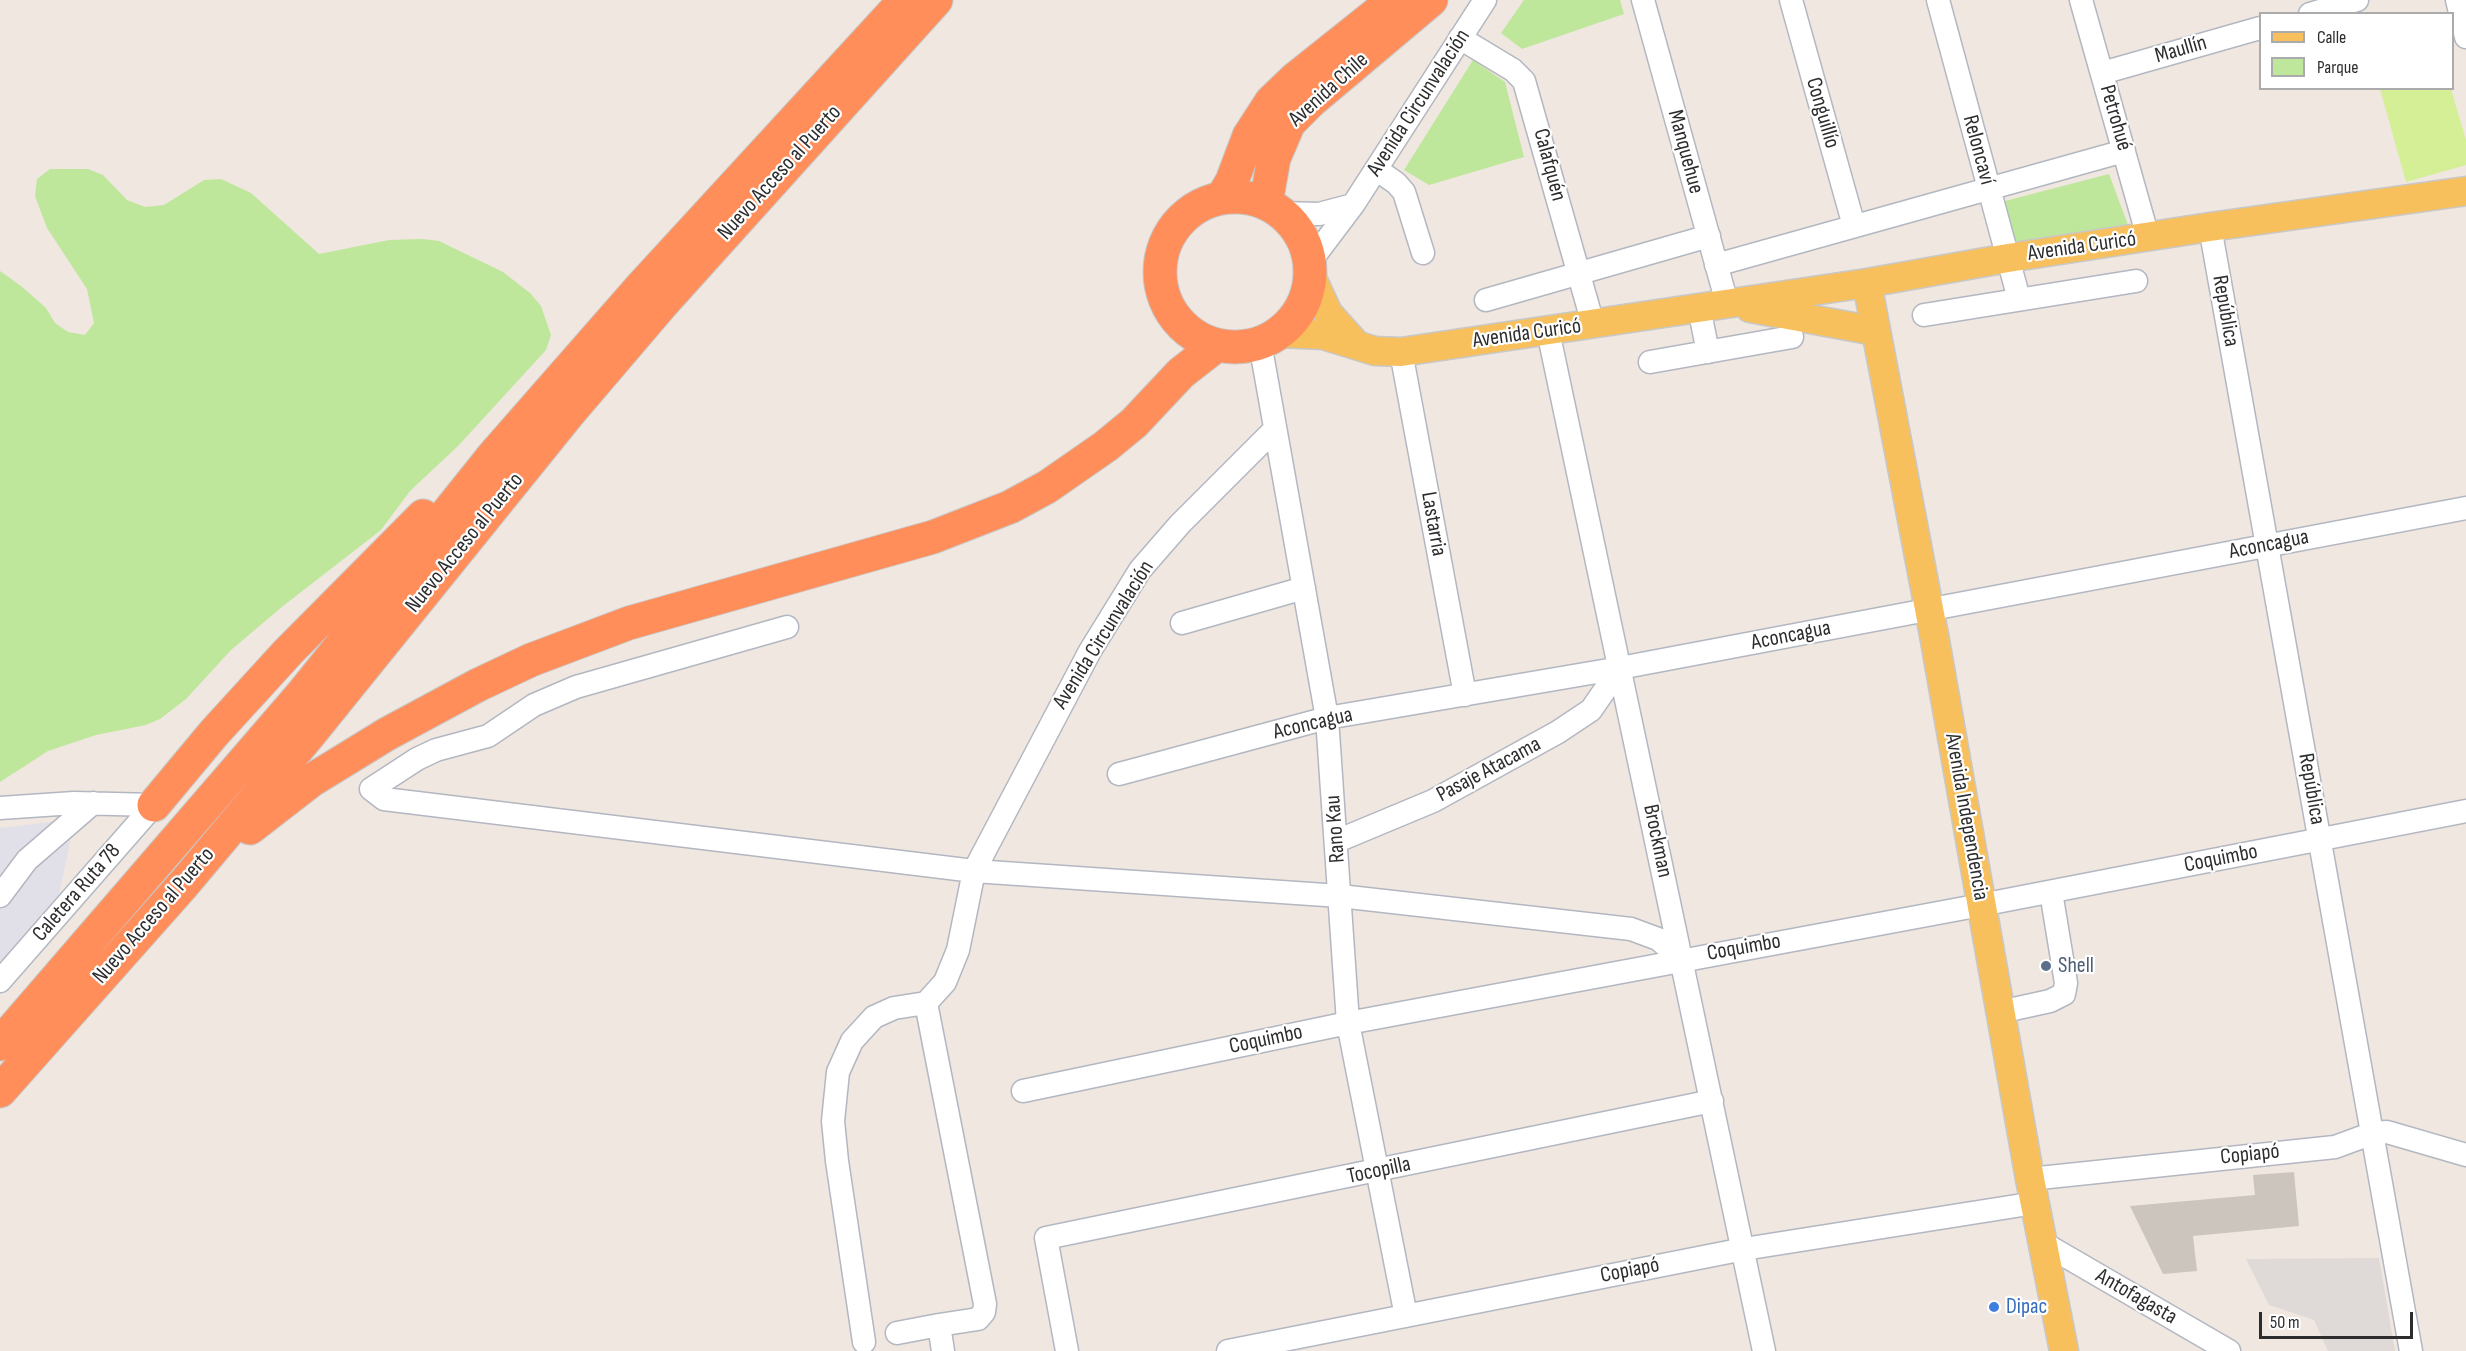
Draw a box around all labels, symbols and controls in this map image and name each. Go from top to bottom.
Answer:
legend [2259,12,2454,90]
street label: Avenida Circunvalación [1362,25,1476,181]
text: Calle [2317,27,2346,48]
street label: Maullín [2152,30,2210,70]
street label: Avenida Chile [1284,47,1374,133]
text: Parque [2317,57,2358,78]
street label: Conguillío [1799,75,1845,151]
street label: Petrohué [2093,82,2137,154]
street label: Nuevo Acceso al Puerto [713,100,847,246]
street label: Manquehue [1661,107,1709,197]
street label: Reloncaví [1956,112,2000,188]
street label: Calafquén [1527,126,1571,204]
street label: Avenida Curicó [2026,226,2138,268]
street label: República [2206,273,2244,349]
street label: Avenida Curicó [1471,313,1583,355]
street label: Nuevo Acceso al Puerto [401,468,529,618]
street label: Lastarria [1414,490,1452,558]
street label: Aconcagua [2227,524,2311,566]
street label: Avenida Circunvalación [1048,556,1160,714]
street label: Aconcagua [1749,615,1833,657]
street label: Aconcagua [1271,702,1355,746]
street label: Avenida Independencia [1938,731,1994,903]
street label: Pasaje Atacama [1432,732,1546,808]
street label: República [2292,751,2330,827]
street label: Rano Kau [1320,794,1352,864]
street label: Brockman [1636,802,1678,880]
street label: Caletera Ruta 78 [27,839,127,947]
street label: Coquimbo [2182,839,2260,879]
street label: Nuevo Acceso al Puerto [88,842,220,990]
street label: Coquimbo [1705,929,1783,967]
place label: Shell [2058,953,2094,979]
marker: Shell [2039,959,2053,973]
street label: Coquimbo [1227,1019,1305,1061]
street label: Copiapó [2219,1139,2281,1171]
street label: Tocopilla [1345,1151,1413,1191]
street label: Copiapó [1598,1252,1662,1290]
street label: Antofagasta [2091,1263,2181,1331]
place label: Dipac [2006,1294,2047,1320]
marker: Dipac [1987,1300,2001,1314]
scale bar [2262,1300,2416,1338]
text: 50 m [2270,1312,2300,1333]

